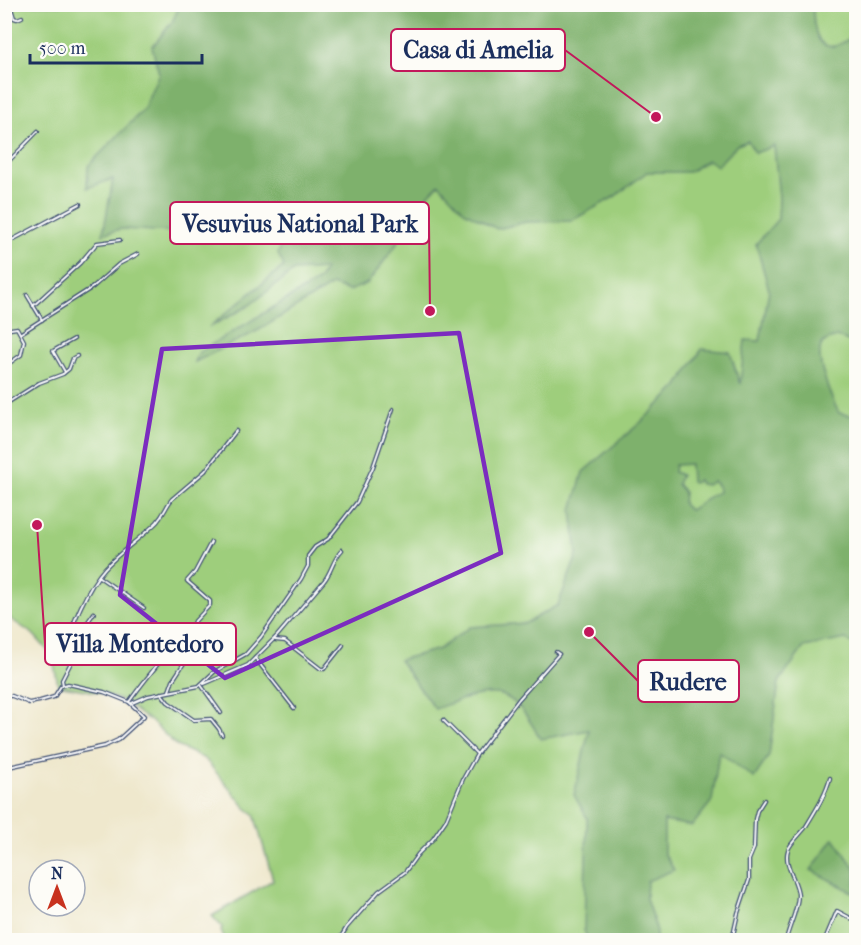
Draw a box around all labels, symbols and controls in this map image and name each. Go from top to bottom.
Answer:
scale bar [30,27,202,65]
callout: Casa di Amelia [391,29,565,71]
text: Casa di Amelia [403,36,554,64]
text: 500 m [39,38,85,59]
callout: Vesuvius National Park [170,202,429,244]
text: Vesuvius National Park [181,210,418,238]
callout: Villa Montedoro [45,623,236,665]
text: Villa Montedoro [55,630,224,658]
callout: Rudere [638,660,739,702]
text: Rudere [649,668,727,696]
north arrow [27,858,87,918]
text: N [51,864,64,883]

